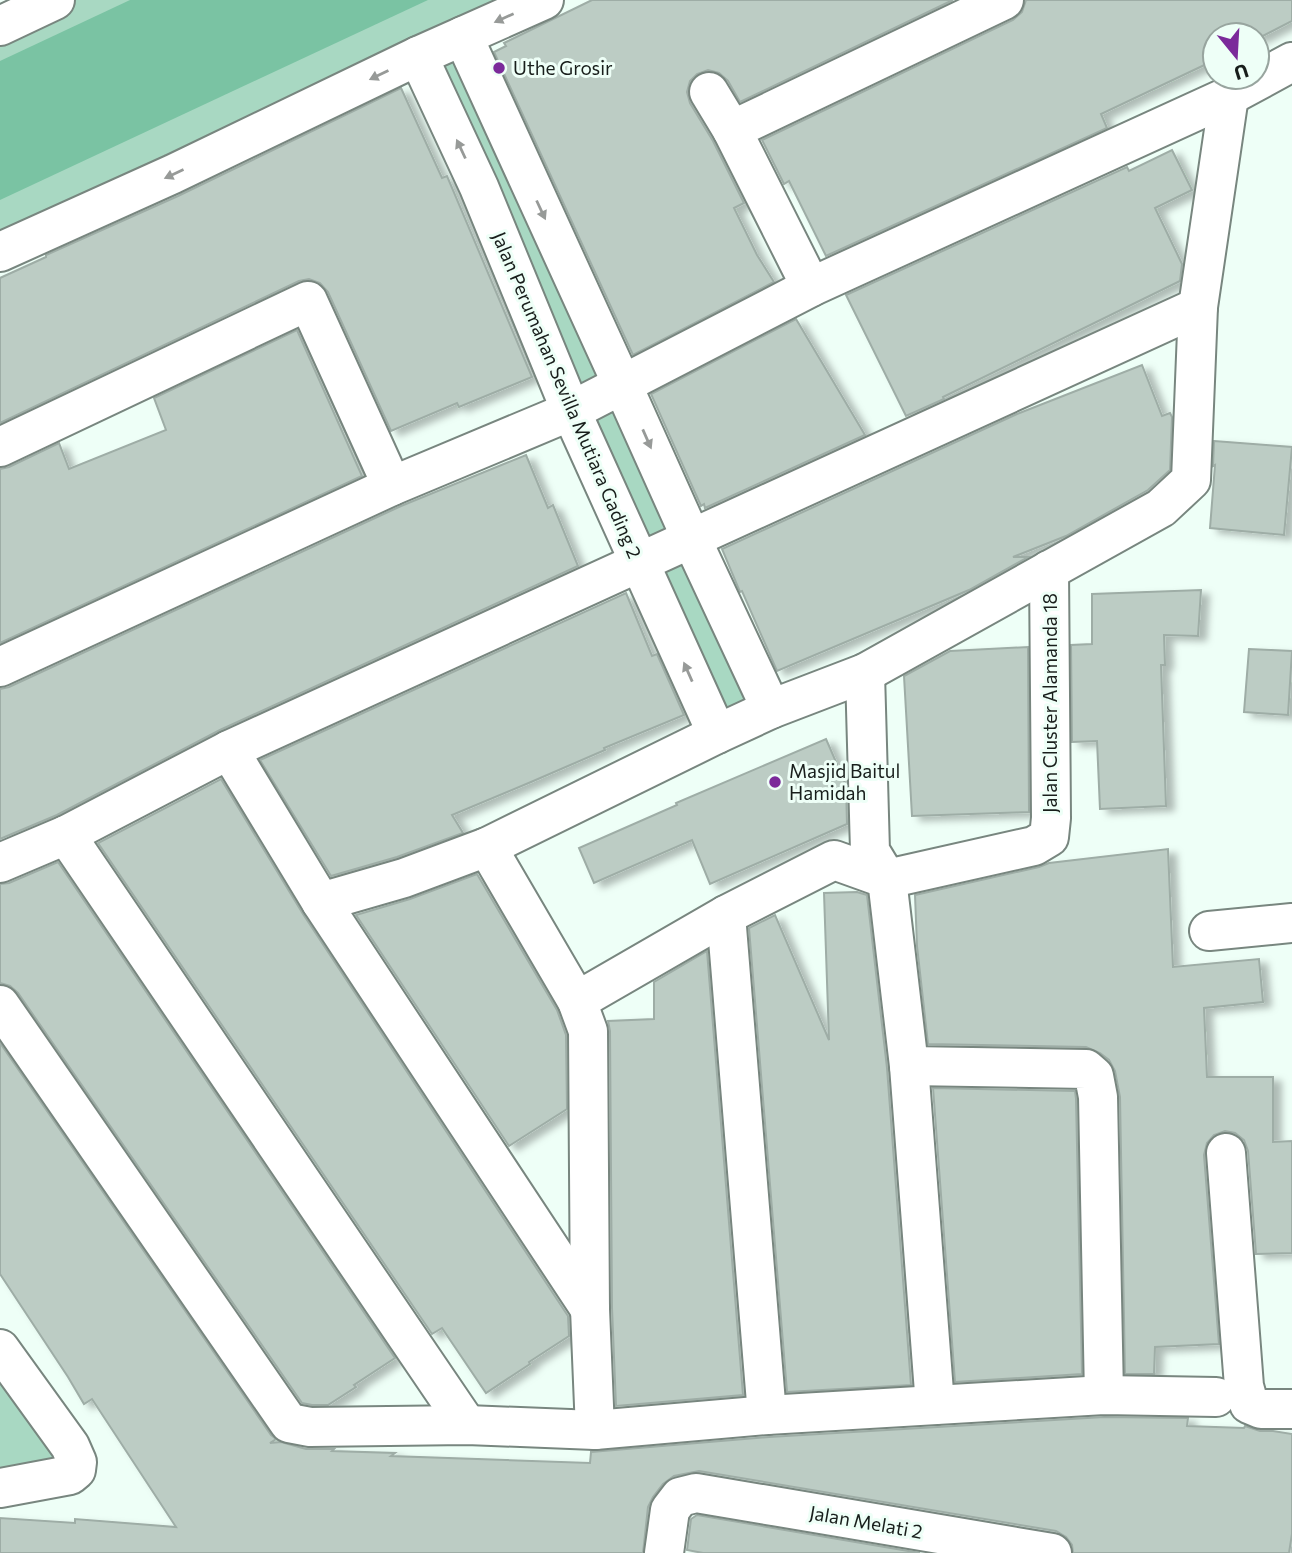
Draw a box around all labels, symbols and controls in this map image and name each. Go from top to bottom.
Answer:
one-way arrow [493,13,514,24]
north arrow [1201,21,1271,91]
place label: Uthe Grosir [513,56,613,79]
marker: Uthe Grosir [491,60,507,76]
text: U [1231,60,1252,86]
one-way arrow [369,70,389,81]
one-way arrow [455,138,466,159]
one-way arrow [163,169,184,180]
one-way arrow [536,200,547,220]
street label: Jalan Perumahan Sevilla Mutiara Gading 2 [488,228,647,562]
one-way arrow [641,429,653,449]
street label: Jalan Cluster Alamanda 18 [1038,593,1061,813]
one-way arrow [682,662,694,682]
place label: Masjid Baitul Hamidah [789,759,900,804]
marker: Masjid Baitul Hamidah [767,774,783,790]
street label: Jalan Melati 2 [808,1500,924,1543]

